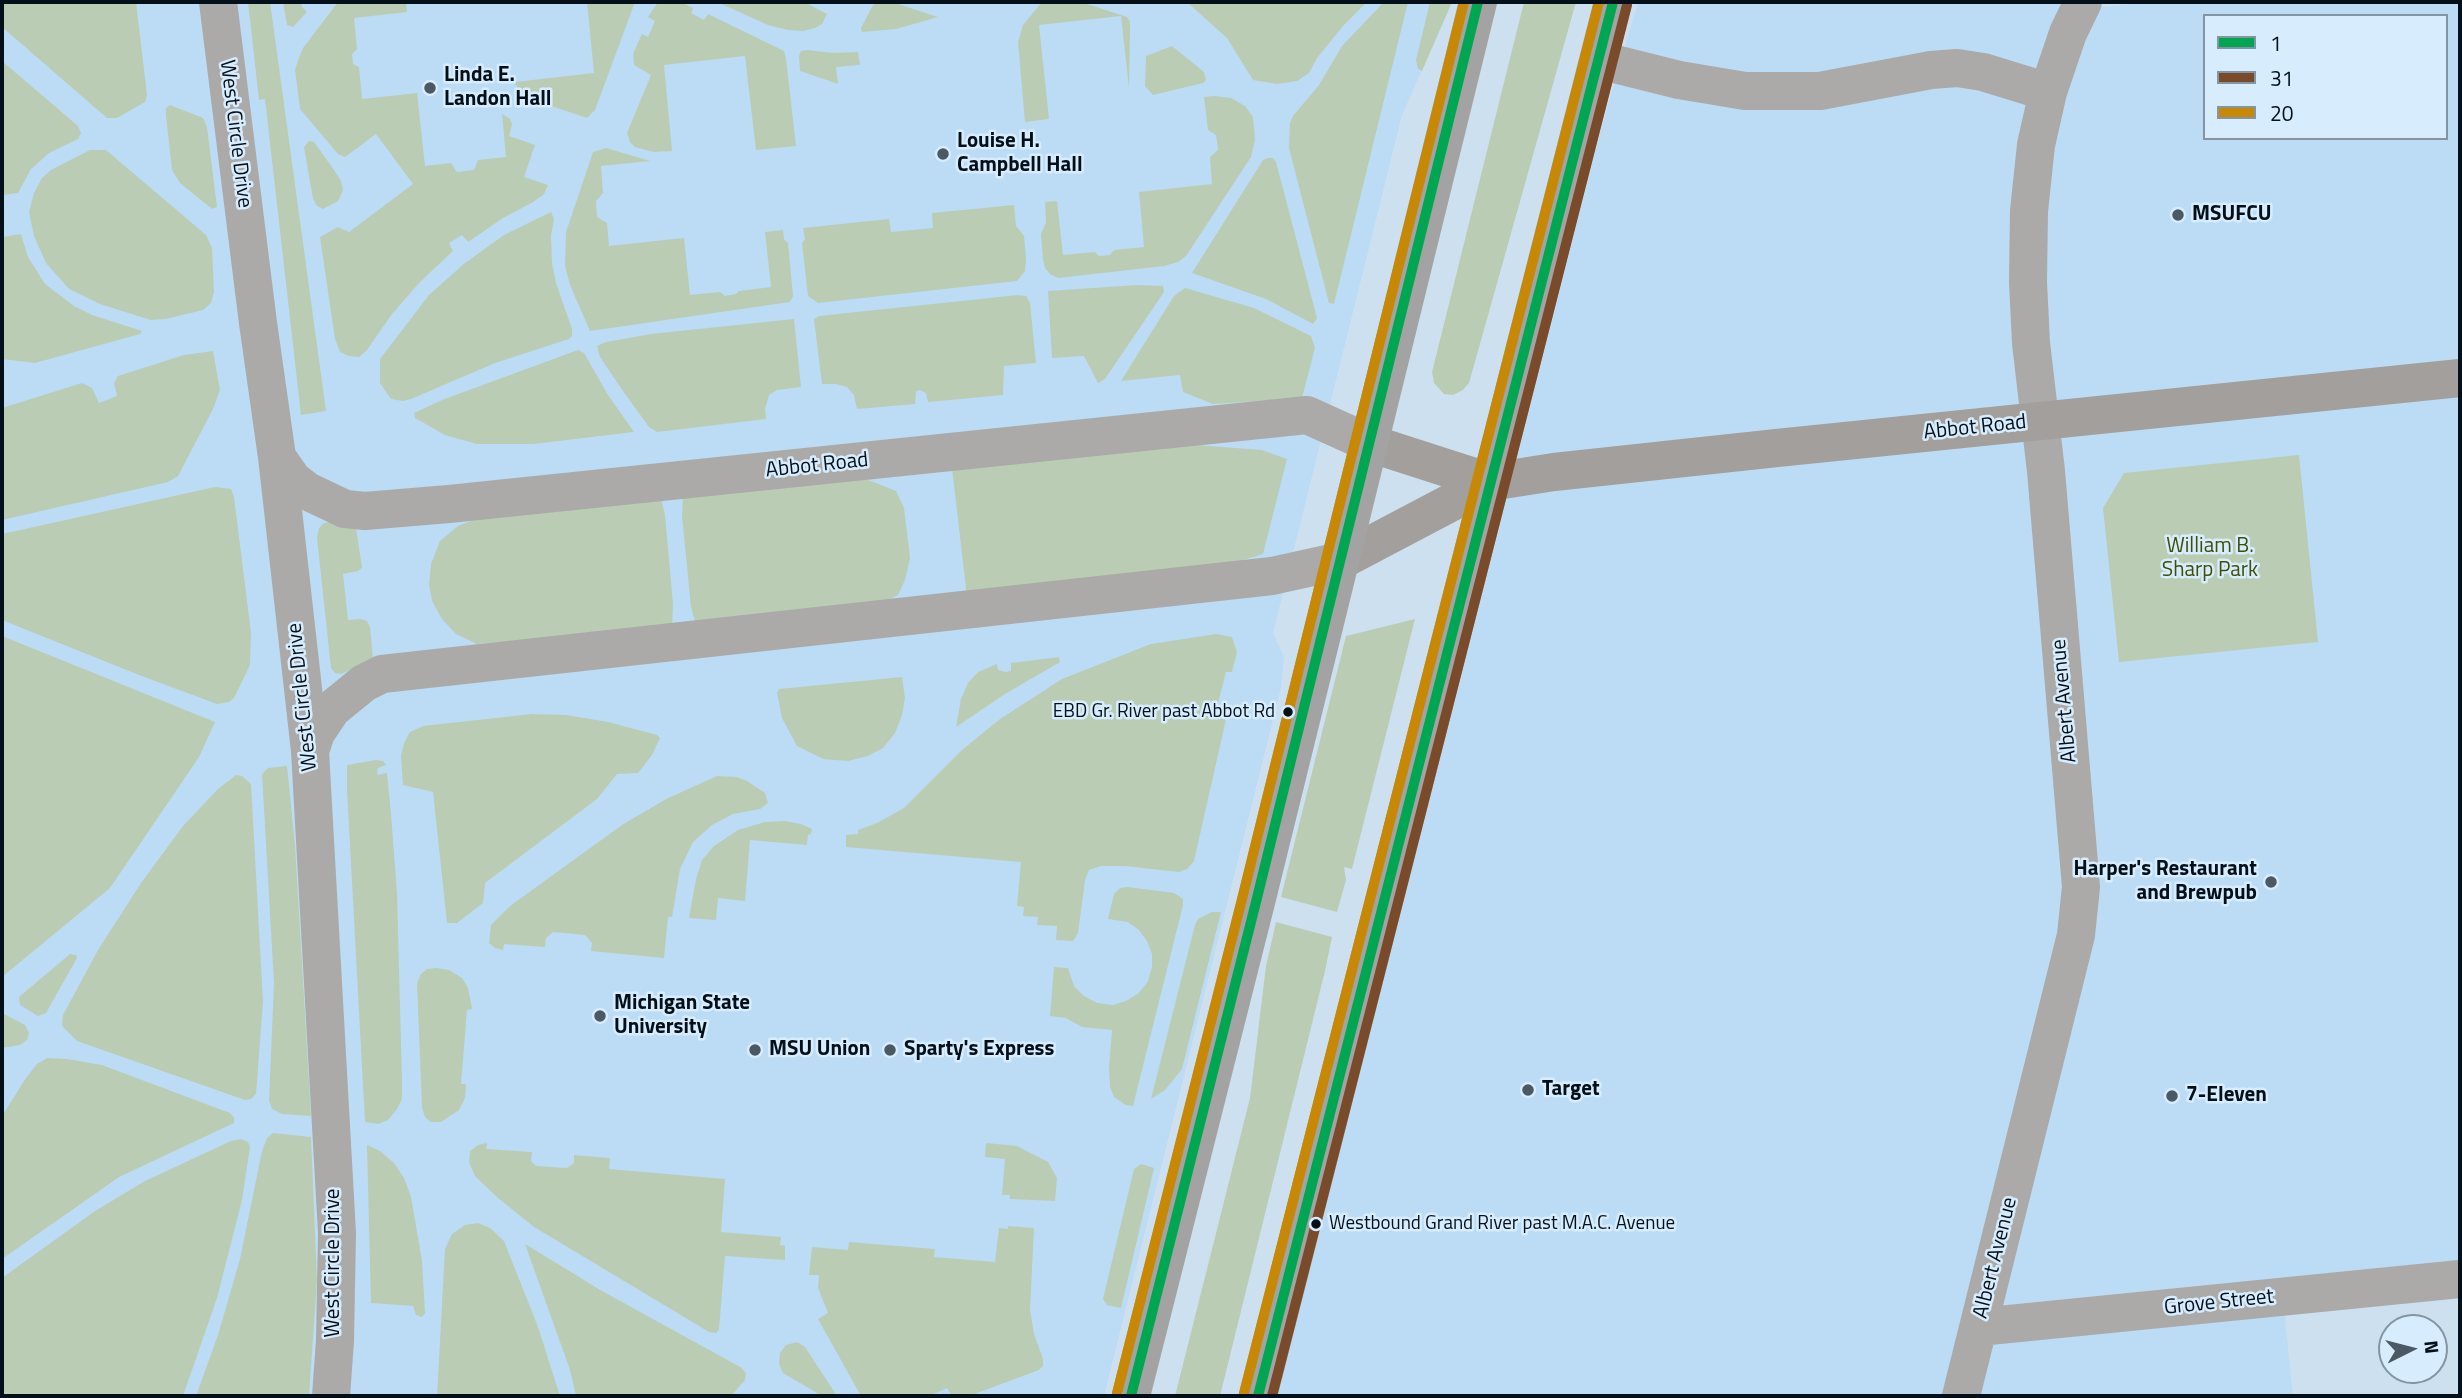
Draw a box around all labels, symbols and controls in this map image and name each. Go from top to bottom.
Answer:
legend [2203,14,2448,140]
text: 1 [2270,27,2282,59]
street label: West Circle Drive [213,59,257,209]
text: 31 [2270,62,2294,94]
place label: Linda E. Landon Hall [444,63,551,113]
marker: Linda E. Landon Hall [422,80,438,96]
text: 20 [2270,97,2294,129]
place label: Louise H. Campbell Hall [957,129,1083,179]
marker: Louise H. Campbell Hall [935,146,951,162]
place label: MSUFCU [2192,202,2271,228]
marker: MSUFCU [2170,207,2186,223]
street label: Abbot Road [1922,410,2028,446]
street label: Abbot Road [764,448,870,484]
park label: William B. Sharp Park [2162,534,2258,584]
street label: West Circle Drive [283,622,323,772]
street label: Albert Avenue [2047,638,2083,764]
place label: EBD Gr. River past Abbot Rd [1053,701,1275,723]
marker: EBD Gr. River past Abbot Rd [1281,705,1295,719]
place label: Harper's Restaurant and Brewpub [2073,857,2257,907]
marker: Harper's Restaurant and Brewpub [2263,874,2279,890]
place label: Michigan State University [614,991,750,1041]
marker: Michigan State University [592,1008,608,1024]
place label: MSU Union [769,1037,870,1063]
place label: Sparty's Express [904,1037,1054,1063]
marker: MSU Union [747,1042,763,1058]
marker: Sparty's Express [882,1042,898,1058]
place label: Target [1542,1077,1600,1103]
marker: Target [1520,1082,1536,1098]
place label: 7-Eleven [2186,1083,2267,1109]
marker: 7-Eleven [2164,1088,2180,1104]
street label: West Circle Drive [321,1189,347,1337]
street label: Albert Avenue [1969,1195,2023,1321]
place label: Westbound Grand River past M.A.C. Avenue [1329,1213,1675,1235]
marker: Westbound Grand River past M.A.C. Avenue [1309,1217,1323,1231]
street label: Grove Street [2163,1285,2275,1321]
north arrow [2378,1314,2448,1384]
text: N [2417,1339,2448,1355]

